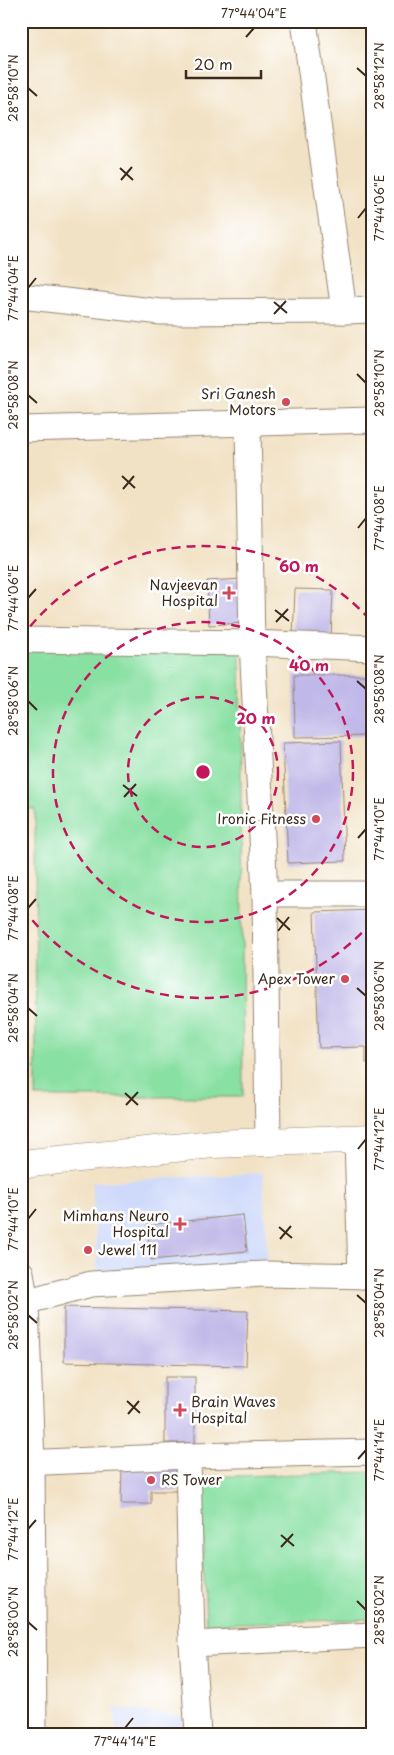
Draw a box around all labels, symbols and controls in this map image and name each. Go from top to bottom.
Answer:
text: 77°44'04"E [221,4,287,22]
text: 28°58'12"N [370,42,388,110]
scale bar [186,48,262,80]
text: 20 m [194,52,233,75]
text: 28°58'10"N [4,54,22,122]
text: 77°44'06"E [370,175,388,241]
text: 77°44'04"E [4,255,22,321]
text: 28°58'10"N [370,349,388,417]
text: 28°58'08"N [4,360,22,430]
place label: Sri Ganesh Motors [201,383,276,420]
marker: Sri Ganesh Motors [280,396,292,408]
text: 77°44'08"E [370,485,388,551]
text: 60 m [279,554,319,577]
text: 77°44'06"E [4,565,22,631]
place label: Navjeevan Hospital [150,574,218,611]
marker: Navjeevan Hospital [222,586,236,600]
text: 40 m [289,653,329,676]
text: 28°58'08"N [370,654,388,724]
text: 28°58'06"N [4,666,22,736]
text: 20 m [237,706,275,729]
centre of rings [194,763,212,781]
text: 77°44'10"E [370,797,388,861]
place label: Ironic Fitness [217,808,306,829]
marker: Ironic Fitness [310,813,322,825]
text: 77°44'08"E [4,875,22,941]
text: 28°58'06"N [370,961,388,1031]
place label: Apex Tower [258,968,335,989]
text: 28°58'04"N [4,973,22,1043]
marker: Apex Tower [339,973,351,985]
text: 77°44'12"E [370,1107,388,1171]
text: 77°44'10"E [4,1187,22,1251]
place label: Mimhans Neuro Hospital [63,1205,169,1242]
marker: Mimhans Neuro Hospital [173,1217,187,1231]
place label: Jewel 111 [98,1239,157,1260]
marker: Jewel 111 [82,1244,94,1256]
text: 28°58'04"N [370,1268,388,1338]
text: 28°58'02"N [4,1280,22,1350]
place label: Brain Waves Hospital [191,1391,276,1428]
marker: Brain Waves Hospital [173,1403,187,1417]
text: 77°44'14"E [370,1419,388,1481]
place label: RS Tower [161,1469,223,1490]
marker: RS Tower [145,1474,157,1486]
text: 77°44'12"E [4,1497,22,1561]
text: 28°58'02"N [370,1575,388,1645]
text: 28°58'00"N [4,1587,22,1657]
text: 77°44'14"E [94,1732,156,1750]

